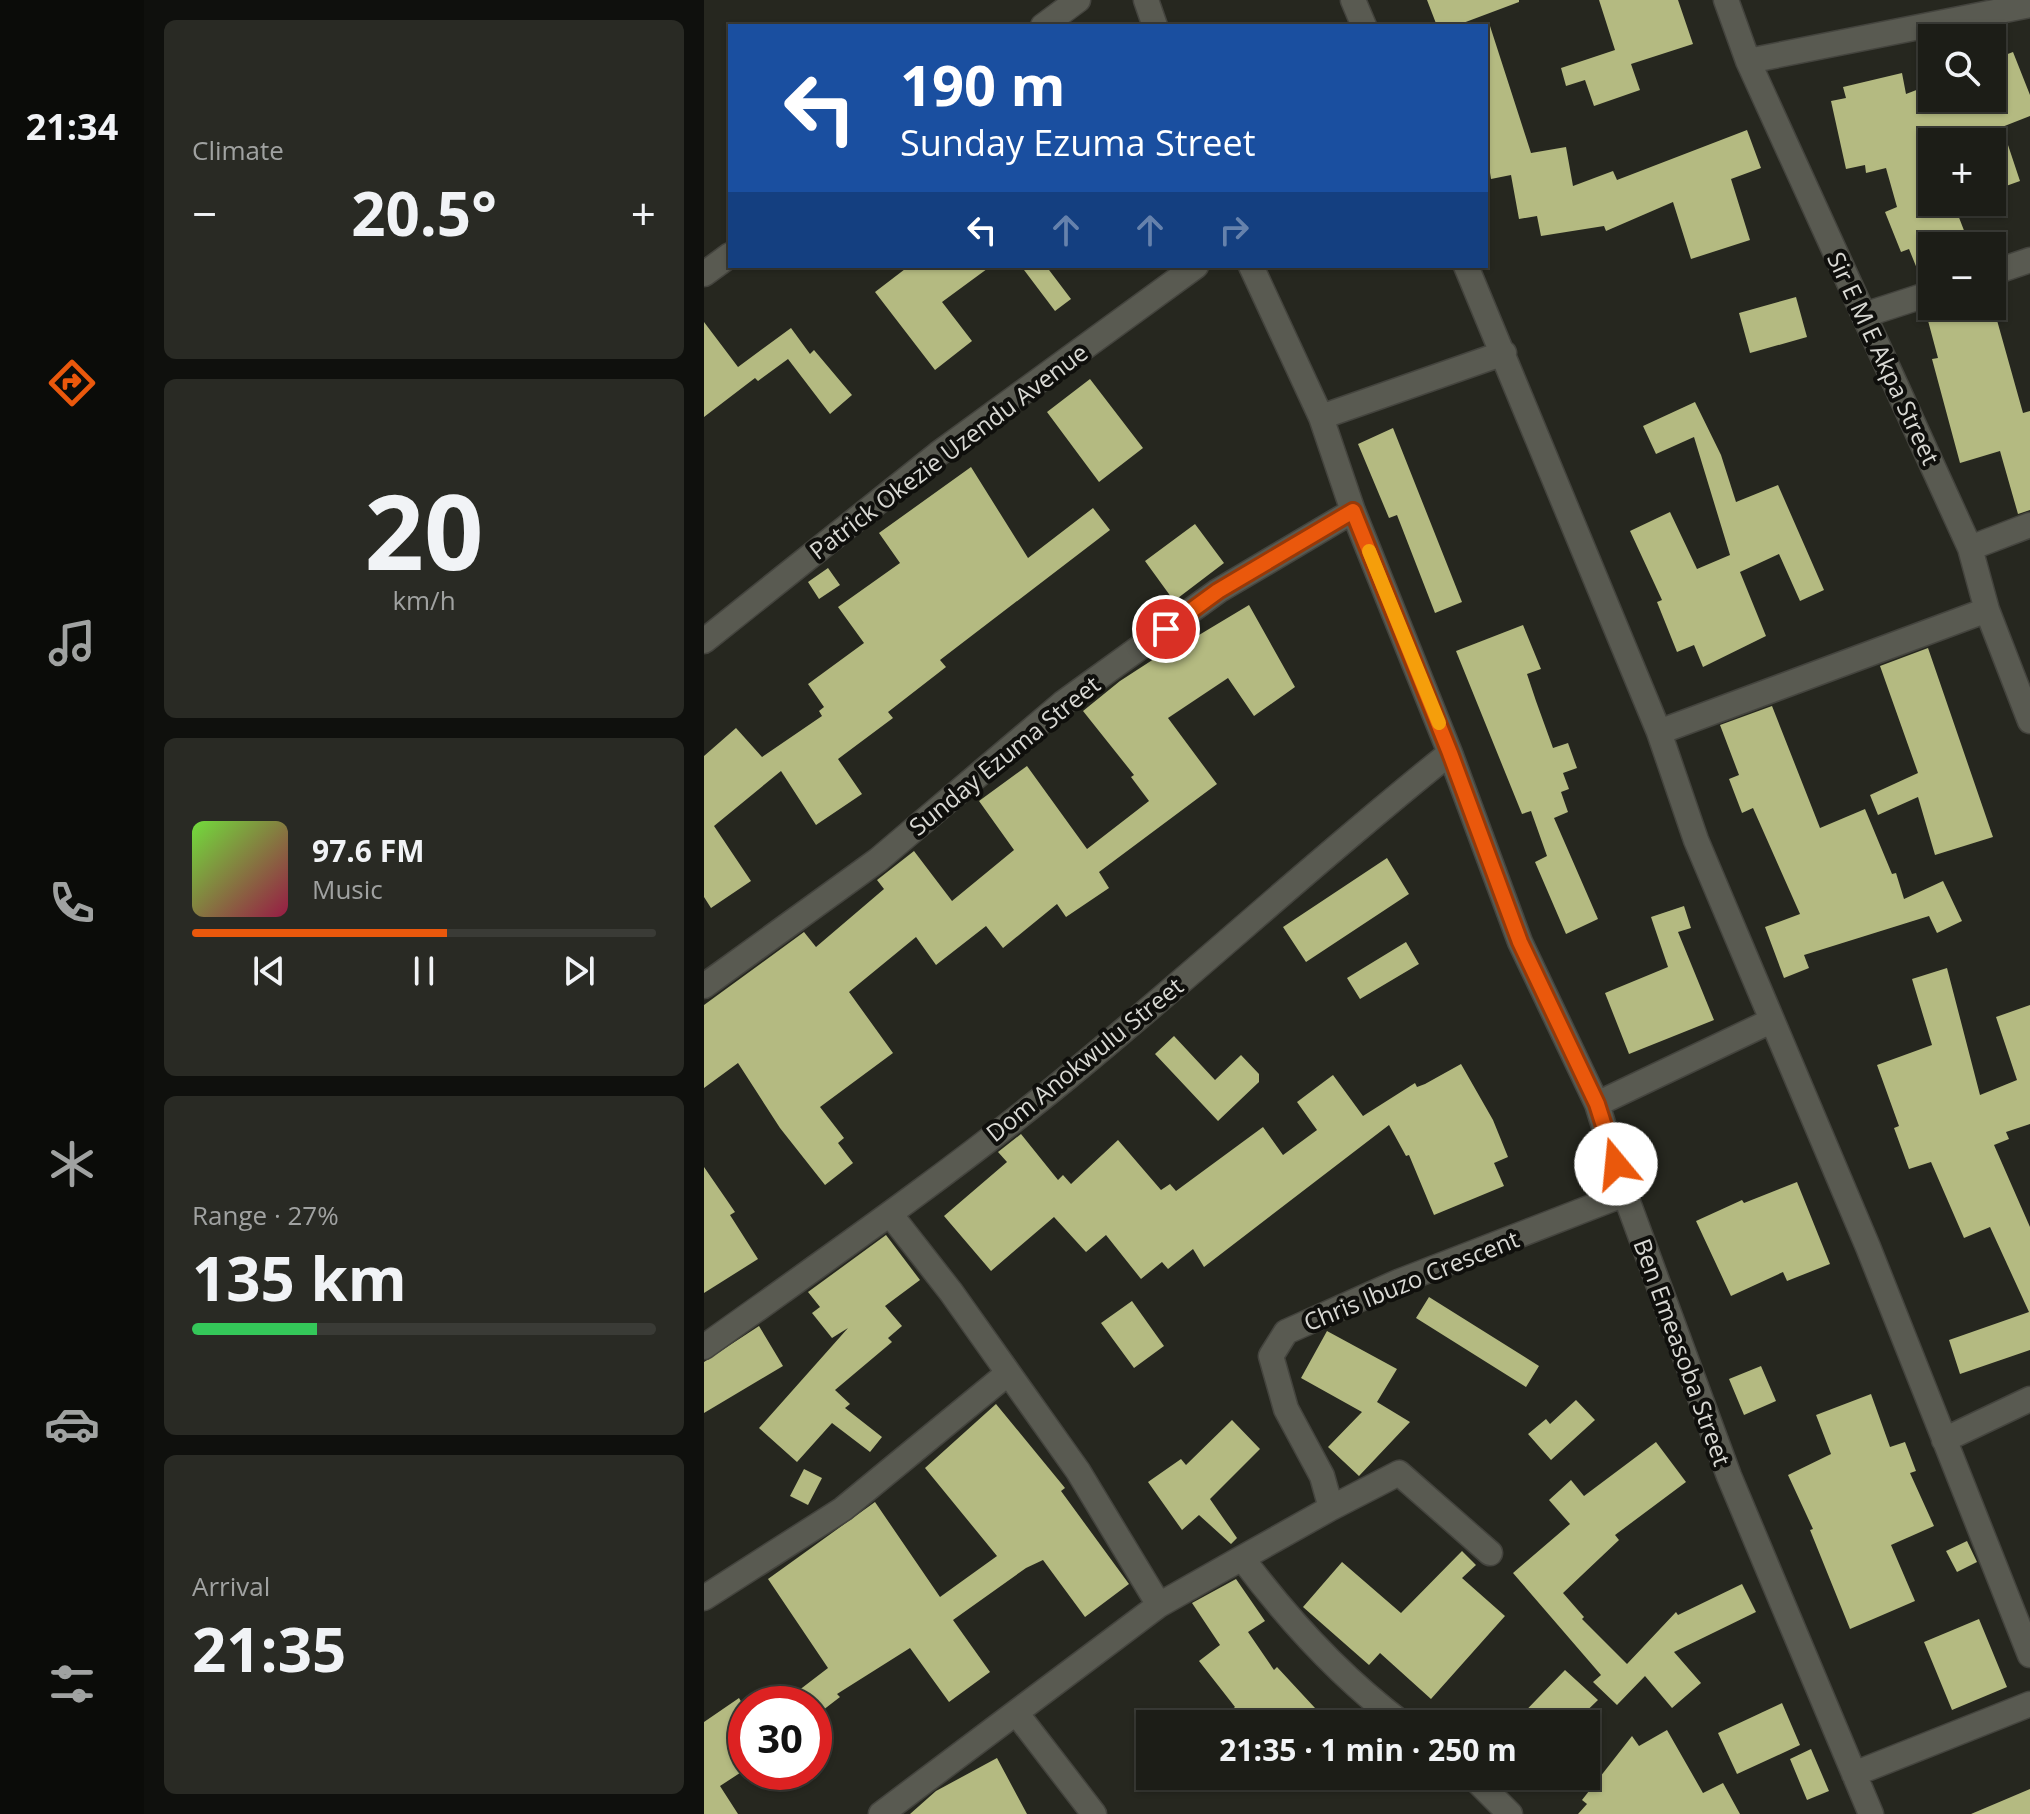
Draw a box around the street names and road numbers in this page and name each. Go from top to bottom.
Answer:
street label: Sir E M E Akpa Street [1820,246,1948,470]
street label: Patrick Okezie Uzendu Avenue [802,335,1094,567]
street label: Sunday Ezuma Street [902,668,1106,842]
street label: Dom Anokwulu Street [979,969,1189,1149]
street label: Chris Ibuzo Crescent [1298,1222,1524,1338]
street label: Ben Emeasoba Street [1627,1234,1739,1470]

